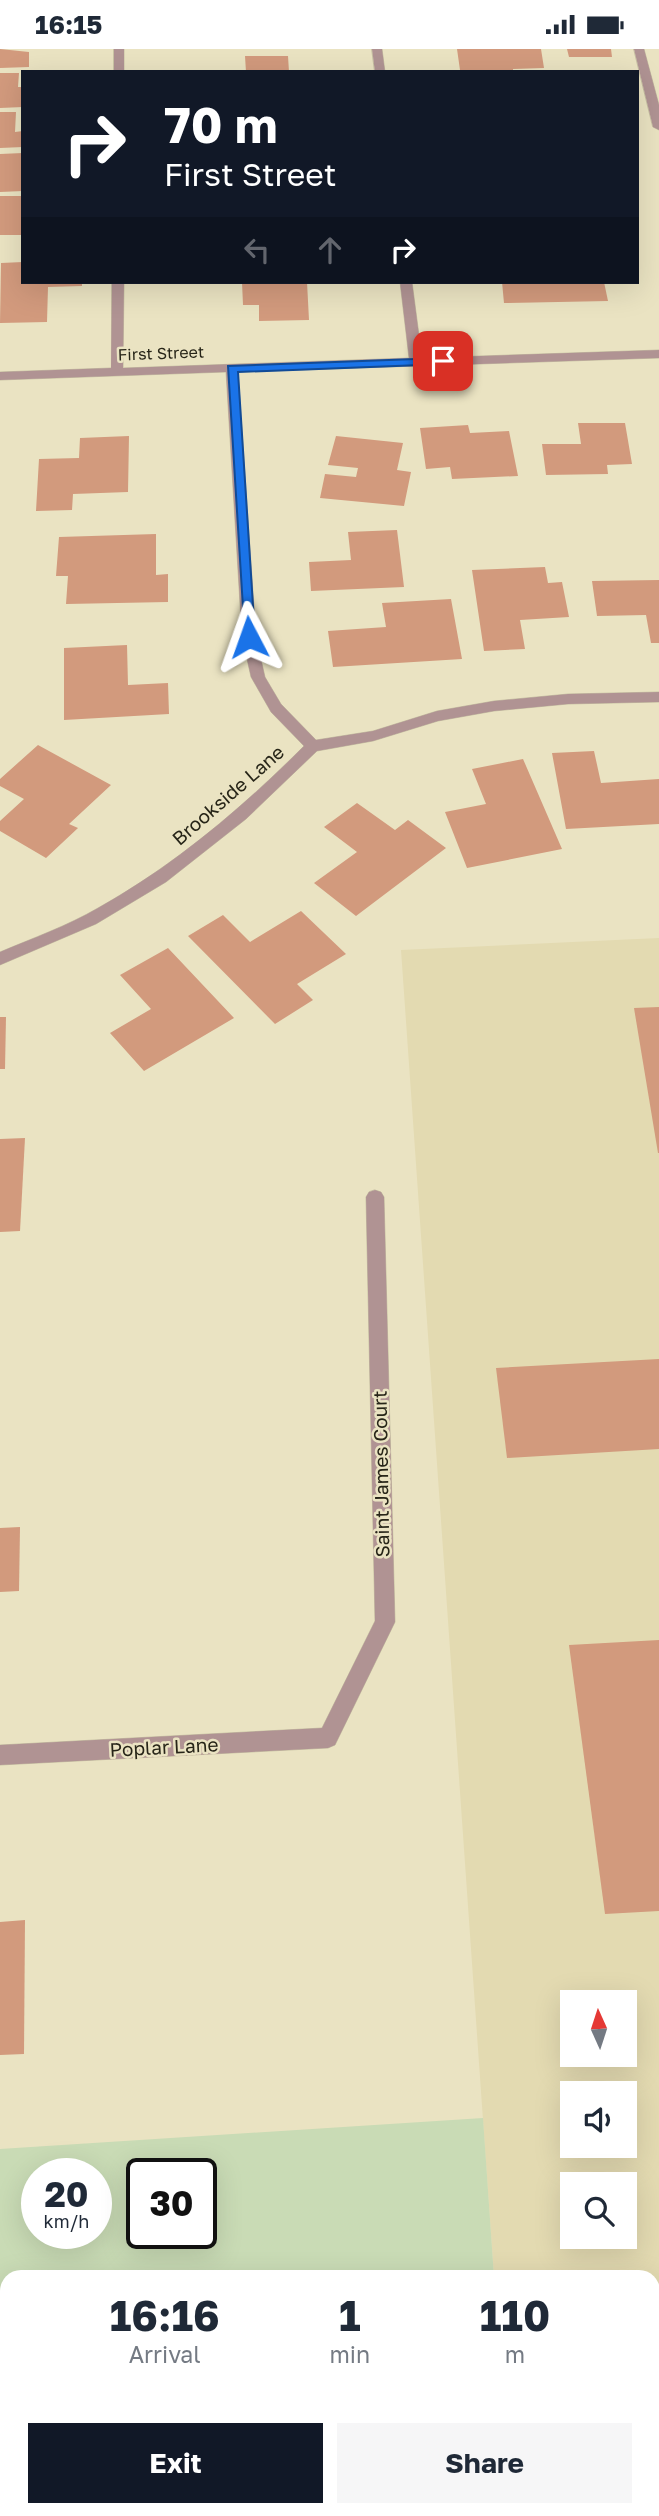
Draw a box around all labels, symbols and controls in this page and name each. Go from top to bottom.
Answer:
text: 16:15 [35,9,102,40]
text: 70 m [164,95,278,154]
icon: right [49,98,140,189]
text: First Street [164,155,337,193]
icon: left [238,231,276,269]
icon: ahead [311,231,349,269]
icon: right [384,231,422,269]
pin [413,331,473,391]
street label: First Street [118,342,204,364]
icon: arrive [424,342,462,380]
position arrow [212,600,286,674]
street label: Brookside Lane [167,740,288,849]
street label: Saint James Court [368,1390,393,1558]
street label: Poplar Lane [109,1732,219,1761]
north arrow [560,1990,637,2067]
map controls [560,1990,637,2249]
button: sound [560,2081,637,2158]
speed limit sign: 30 [126,2158,217,2249]
button: search [560,2172,637,2249]
text: 20 [44,2173,89,2215]
text: km/h [44,2210,89,2232]
text: 16:16 [110,2290,220,2340]
text: 1 [339,2290,361,2340]
text: 110 [480,2290,550,2340]
text: Arrival [129,2340,201,2368]
text: min [329,2340,370,2368]
text: m [505,2340,525,2368]
button: Exit [28,2423,323,2503]
button: Share [337,2423,632,2503]

